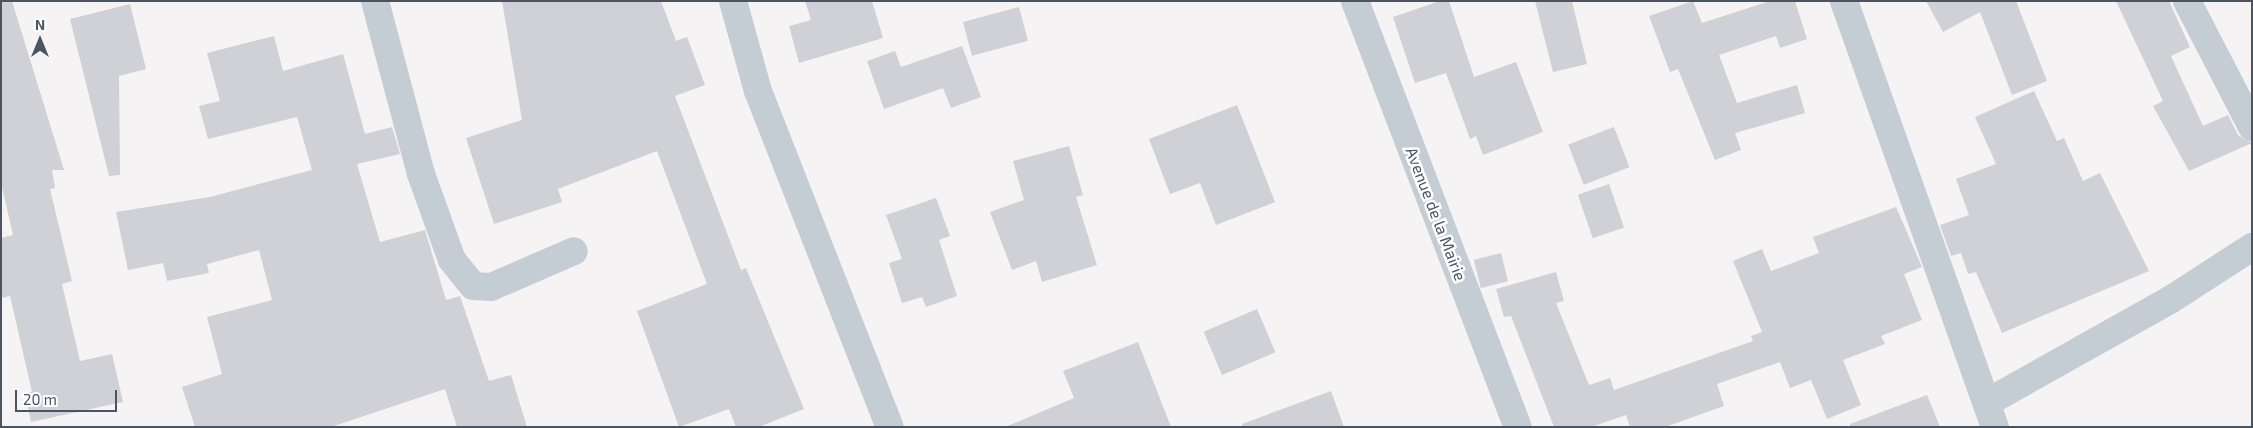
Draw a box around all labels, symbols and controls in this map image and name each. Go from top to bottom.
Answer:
north arrow [15,15,65,65]
text: N [35,16,45,33]
street label: Avenue de la Mairie [1402,145,1470,283]
scale bar [18,380,120,412]
text: 20 m [23,390,57,408]

